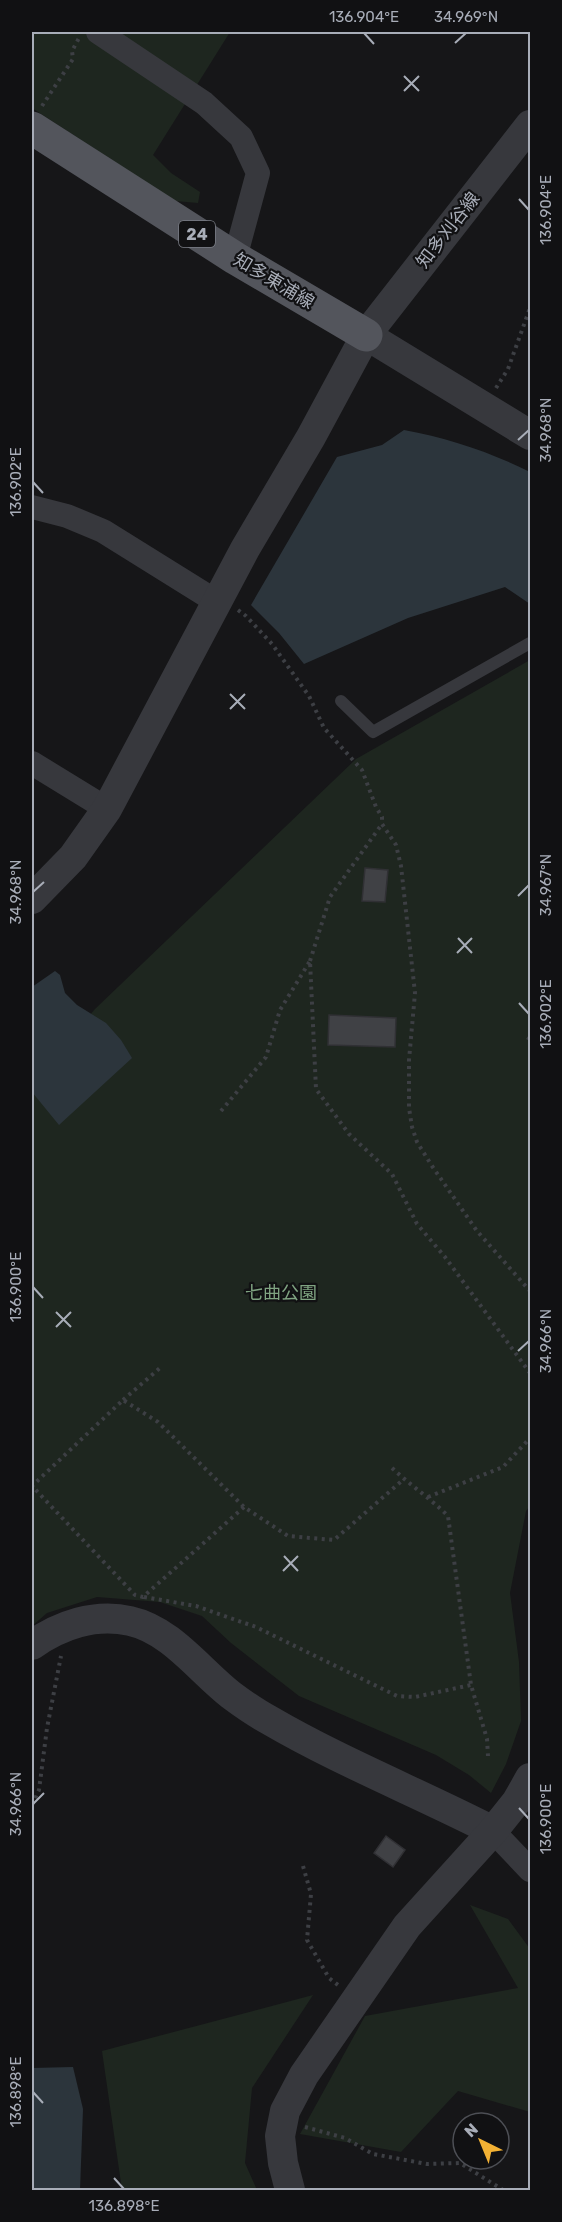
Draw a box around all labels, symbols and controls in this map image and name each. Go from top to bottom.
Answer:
text: 136.904°E [329,8,399,26]
text: 34.969°N [434,8,498,26]
text: 136.904°E [537,175,555,245]
street label: 知多刈谷線 [412,188,484,272]
road number: 24 [179,221,215,247]
street label: 知多東浦線 [230,248,318,314]
text: 34.968°N [537,398,555,462]
text: 136.902°E [7,447,25,517]
text: 34.967°N [537,854,555,916]
text: 34.968°N [7,860,25,924]
text: 136.902°E [537,979,555,1049]
text: 136.900°E [7,1252,25,1322]
park label: 七曲公園 [245,1282,317,1304]
text: 34.966°N [537,1309,555,1373]
text: 34.966°N [7,1772,25,1836]
text: 136.900°E [537,1784,555,1854]
text: 136.898°E [7,2057,25,2128]
north arrow [451,2111,511,2171]
text: N [460,2120,482,2141]
text: 136.898°E [89,2197,160,2215]

